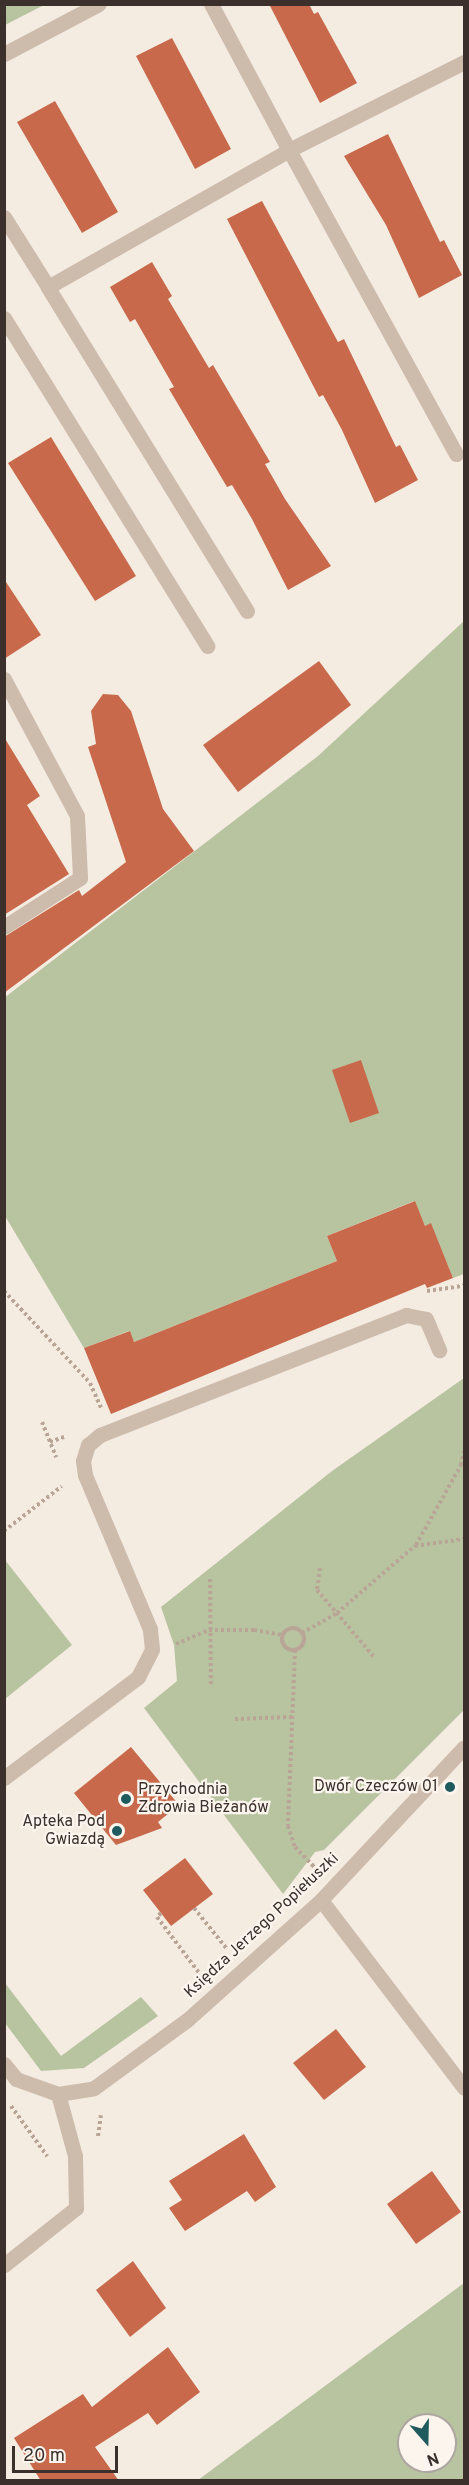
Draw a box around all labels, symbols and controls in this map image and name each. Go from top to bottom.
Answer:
place label: Dwór Czeczów 01 [314,1777,438,1797]
place label: Przychodnia Zdrowia Bieżanów [138,1780,269,1818]
marker: Dwór Czeczów 01 [443,1780,457,1794]
marker: Przychodnia Zdrowia Bieżanów [119,1792,133,1806]
place label: Apteka Pod Gwiazdą [22,1812,105,1850]
marker: Apteka Pod Gwiazdą [110,1824,124,1838]
street label: Księdza Jerzego Popiełuszki [181,1849,343,2003]
north arrow [397,2413,457,2473]
scale bar [15,2434,122,2472]
text: 20 m [23,2445,65,2468]
text: N [424,2447,441,2469]

